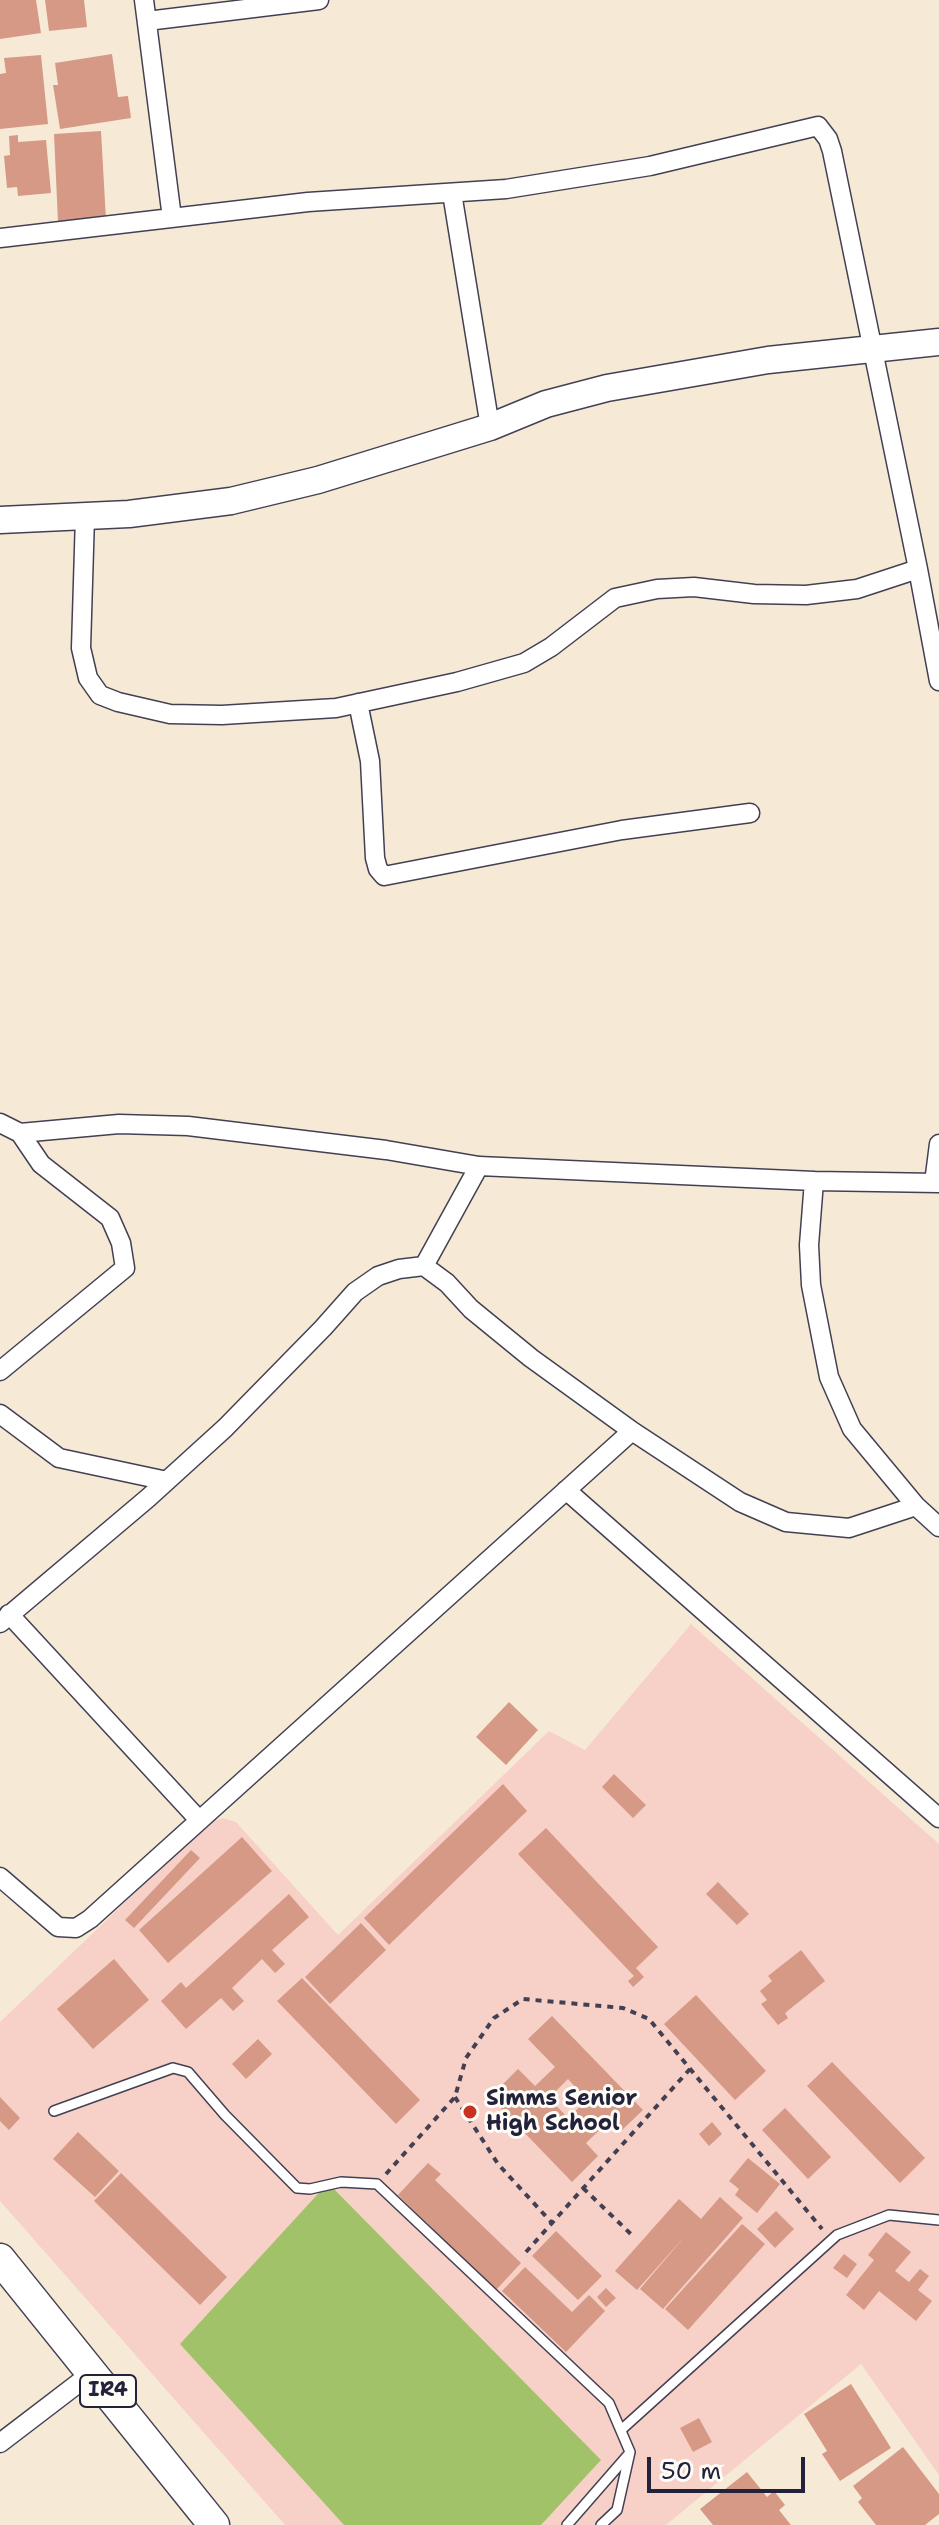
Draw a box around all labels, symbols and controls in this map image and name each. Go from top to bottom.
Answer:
place label: Simms Senior High School [486,2086,637,2138]
marker: Simms Senior High School [461,2103,479,2121]
road number: IR4 [80,2375,136,2407]
scale bar [651,2441,809,2491]
text: 50 m [661,2455,721,2487]

